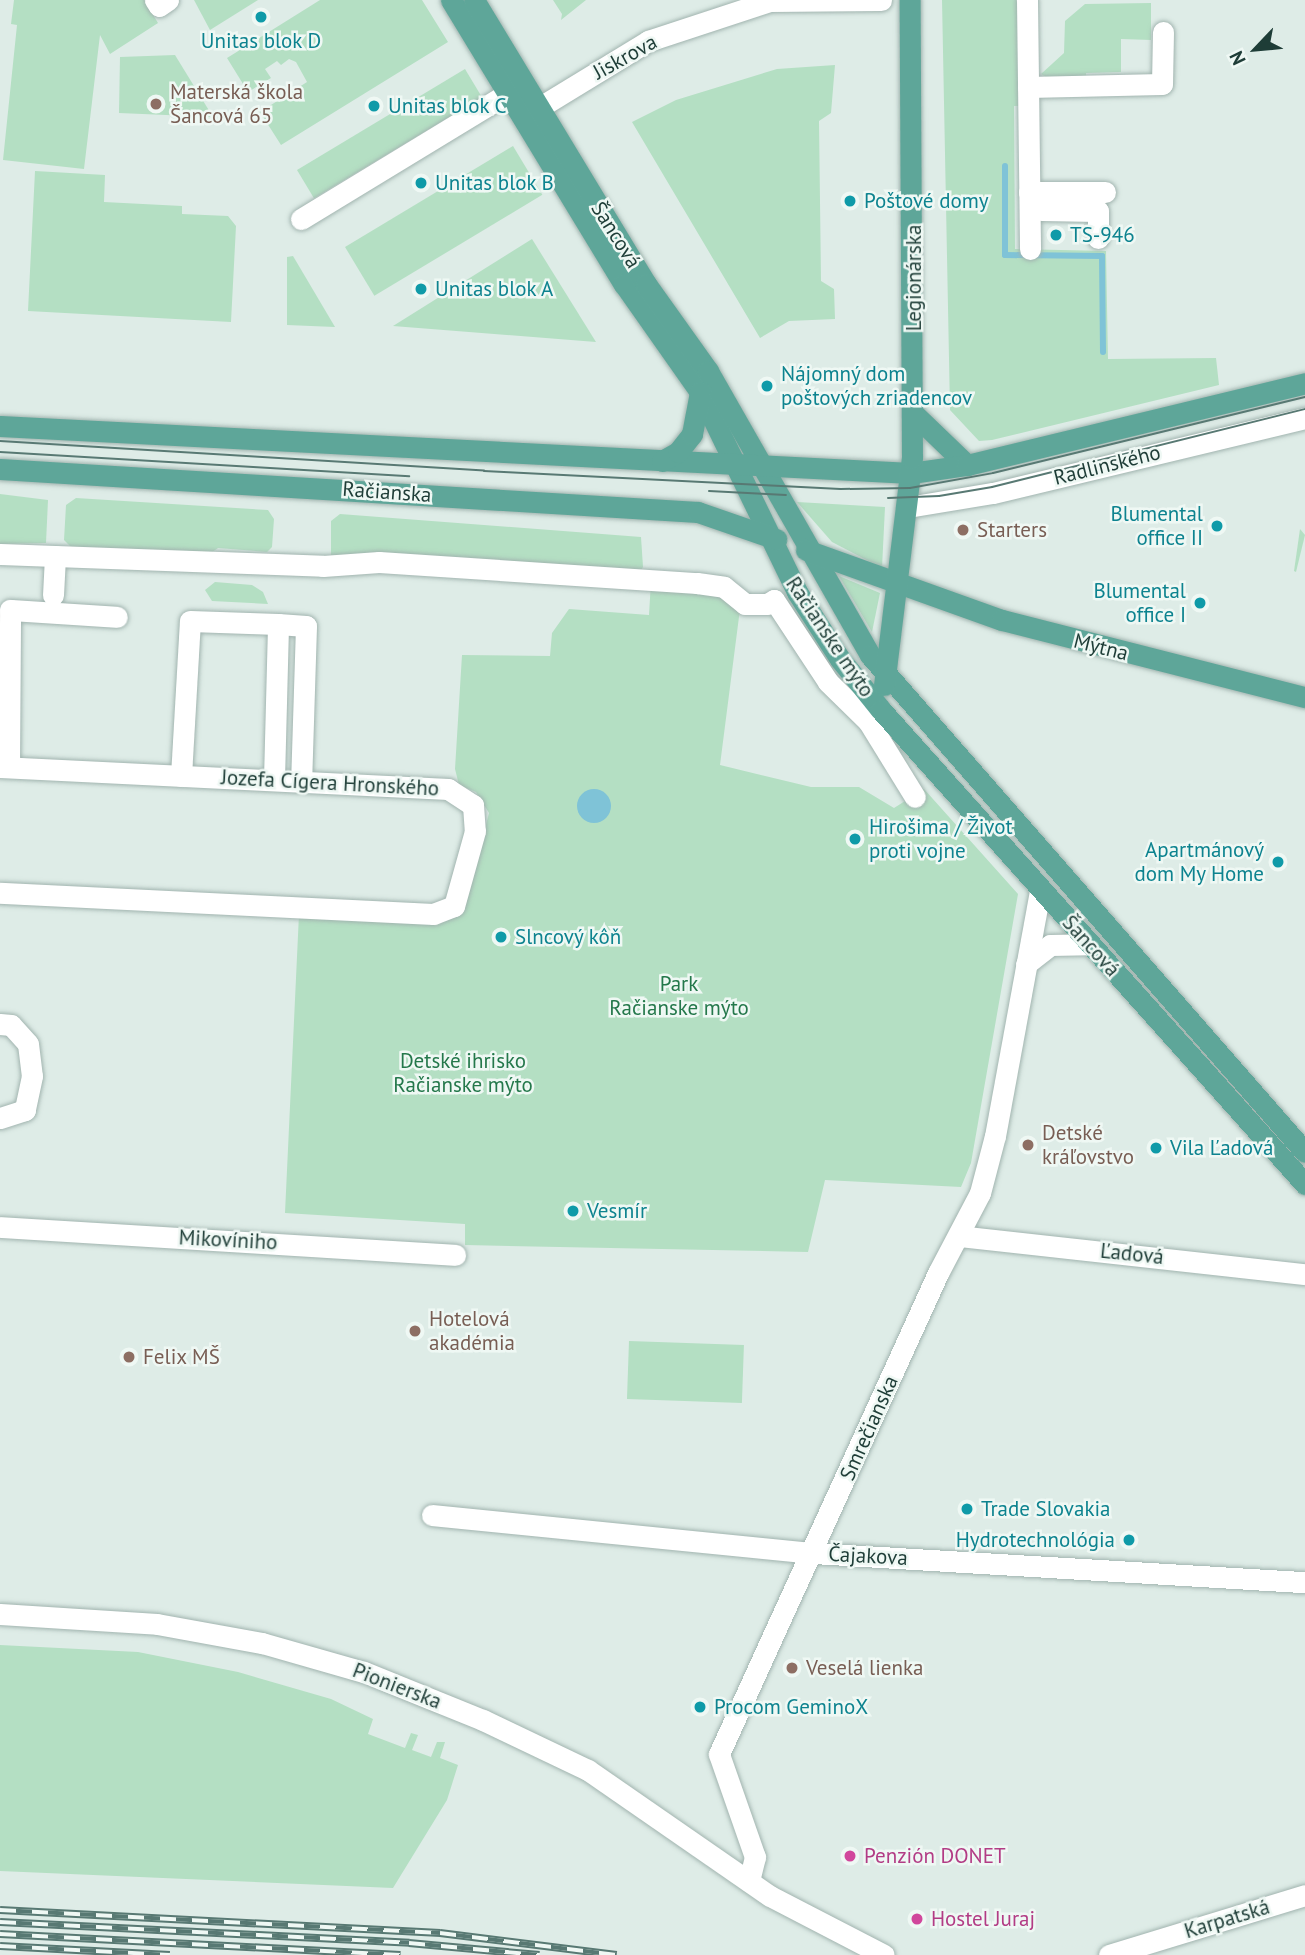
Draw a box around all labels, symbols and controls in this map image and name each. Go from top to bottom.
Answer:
marker: Unitas blok D [253,9,269,25]
north arrow [1221,14,1291,84]
place label: Unitas blok D [201,28,321,54]
street label: Jiskrova [589,29,661,85]
text: N [1224,47,1251,69]
place label: Materská škola Šancová 65 [170,79,303,129]
place label: Unitas blok C [388,93,507,119]
marker: Materská škola Šancová 65 [148,96,164,112]
marker: Unitas blok C [366,98,382,114]
place label: Unitas blok B [435,170,554,196]
marker: Unitas blok B [413,175,429,191]
place label: Poštové domy [864,188,989,214]
marker: Poštové domy [842,193,858,209]
street label: Šancová [586,197,646,273]
place label: TS-946 [1070,222,1135,248]
street label: Legionárska [901,225,927,331]
marker: TS-946 [1048,227,1064,243]
place label: Unitas blok A [435,276,554,302]
marker: Unitas blok A [413,281,429,297]
place label: Nájomný dom poštových zriadencov [781,361,973,411]
marker: Nájomný dom poštových zriadencov [759,378,775,394]
street label: Radlinského [1051,440,1163,490]
street label: Račianska [342,476,432,508]
place label: Blumental office II [1110,501,1203,551]
place label: Starters [977,517,1047,543]
marker: Blumental office II [1209,518,1225,534]
marker: Starters [955,522,971,538]
street label: Račianske mýto [781,572,879,702]
place label: Blumental office I [1093,578,1186,628]
marker: Blumental office I [1192,595,1208,611]
street label: Mýtna [1071,628,1131,666]
street label: Jozefa Cígera Hronského [220,765,440,801]
place label: Hirošima / Život proti vojne [869,814,1013,864]
marker: Hirošima / Život proti vojne [847,831,863,847]
place label: Apartmánový dom My Home [1134,837,1264,887]
marker: Apartmánový dom My Home [1270,854,1286,870]
street label: Šancová [1057,910,1125,982]
place label: Slncový kôň [515,924,622,950]
marker: Slncový kôň [493,929,509,945]
park label: Park Račianske mýto [609,971,749,1021]
park label: Detské ihrisko Račianske mýto [393,1048,533,1098]
place label: Detské kráľovstvo [1042,1120,1134,1170]
place label: Vila Ľadová [1170,1135,1273,1161]
marker: Detské kráľovstvo [1020,1137,1036,1153]
marker: Vila Ľadová [1148,1140,1164,1156]
place label: Vesmír [587,1198,647,1224]
marker: Vesmír [565,1203,581,1219]
street label: Mikovíniho [178,1225,278,1255]
street label: Ľadová [1099,1238,1165,1270]
place label: Hotelová akadémia [429,1306,515,1356]
marker: Hotelová akadémia [407,1323,423,1339]
place label: Felix MŠ [143,1344,220,1370]
marker: Felix MŠ [121,1349,137,1365]
street label: Smrečianska [835,1372,903,1484]
place label: Trade Slovakia [981,1496,1111,1522]
marker: Trade Slovakia [959,1501,975,1517]
place label: Hydrotechnológia [956,1527,1115,1553]
marker: Hydrotechnológia [1121,1532,1137,1548]
street label: Čajakova [828,1541,908,1571]
place label: Veselá lienka [806,1655,923,1681]
street label: Pionierska [349,1658,445,1714]
marker: Veselá lienka [784,1660,800,1676]
place label: Procom GeminoX [714,1694,868,1720]
marker: Procom GeminoX [692,1699,708,1715]
place label: Penzión DONET [864,1843,1006,1869]
marker: Penzión DONET [842,1848,858,1864]
street label: Karpatská [1181,1894,1273,1944]
place label: Hostel Juraj [931,1906,1035,1932]
marker: Hostel Juraj [909,1911,925,1927]

